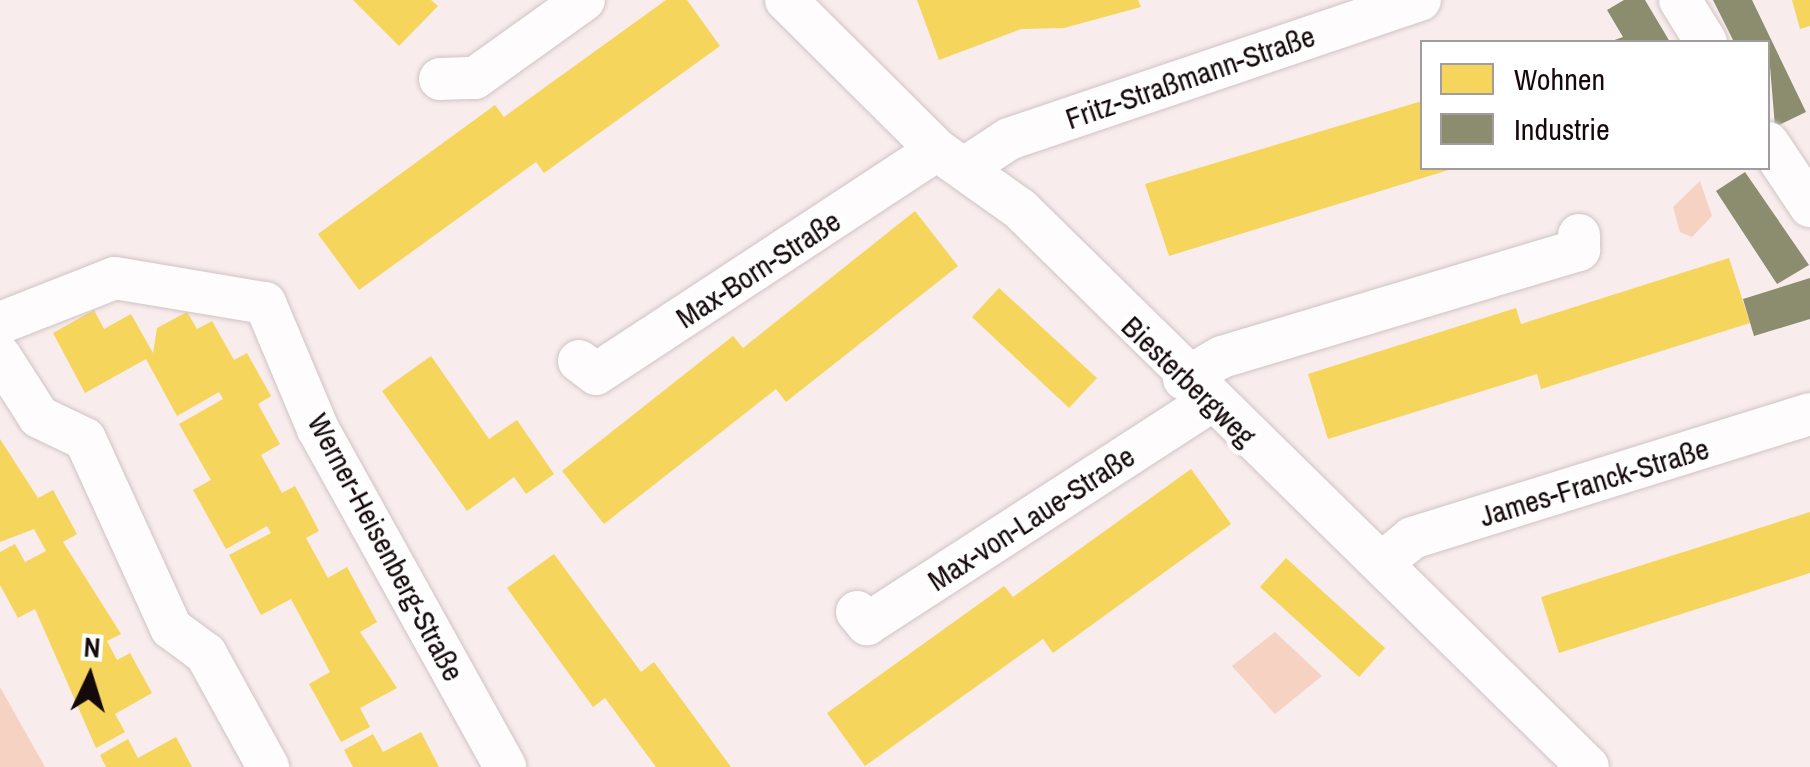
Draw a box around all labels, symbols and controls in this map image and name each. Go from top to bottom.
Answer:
street label: Fritz-Straßmann-Straße [1061,17,1319,137]
legend [1420,40,1770,170]
text: Wohnen [1514,59,1605,99]
text: Industrie [1514,109,1610,149]
street label: Max-Born-Straße [669,203,847,335]
street label: Biesterbergweg [1115,308,1263,454]
street label: Werner-Heisenberg-Straße [300,407,472,687]
street label: James-Franck-Straße [1475,430,1713,534]
street label: Max-von-Laue-Straße [921,438,1141,598]
north arrow [40,627,140,727]
text: N [82,628,102,667]

